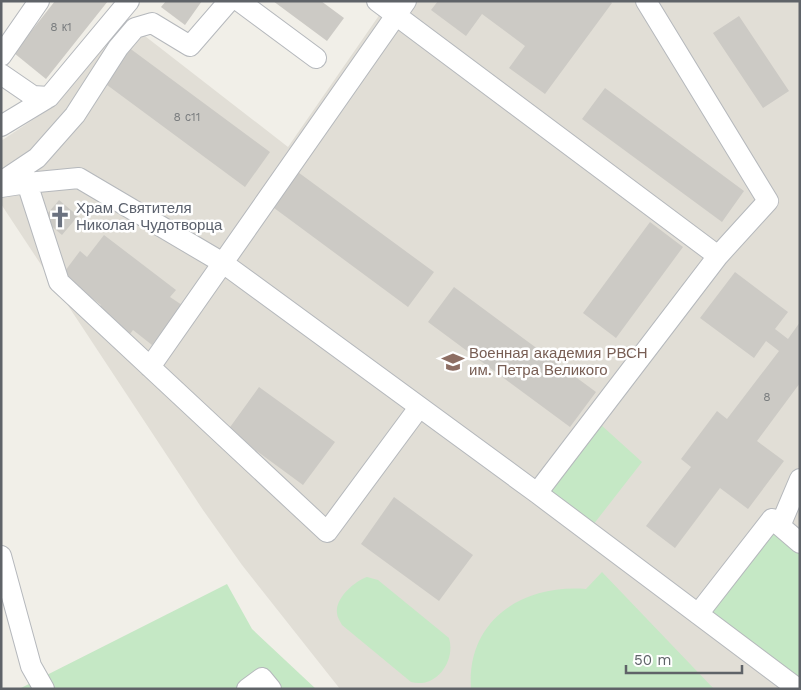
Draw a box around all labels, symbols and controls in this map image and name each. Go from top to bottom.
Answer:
house number: 8 к1 [50,20,72,34]
house number: 8 с11 [174,110,200,124]
place label: Храм Святителя Николая Чудотворца [76,199,223,234]
church icon: Храм Святителя Николая Чудотворца [47,204,73,230]
place label: Военная академия РВСН им. Петра Великого [469,344,648,379]
school or university icon: Военная академия РВСН им. Петра Великого [440,349,466,375]
house number: 8 [763,390,771,404]
scale bar [626,642,742,674]
text: 50 m [634,651,671,669]

